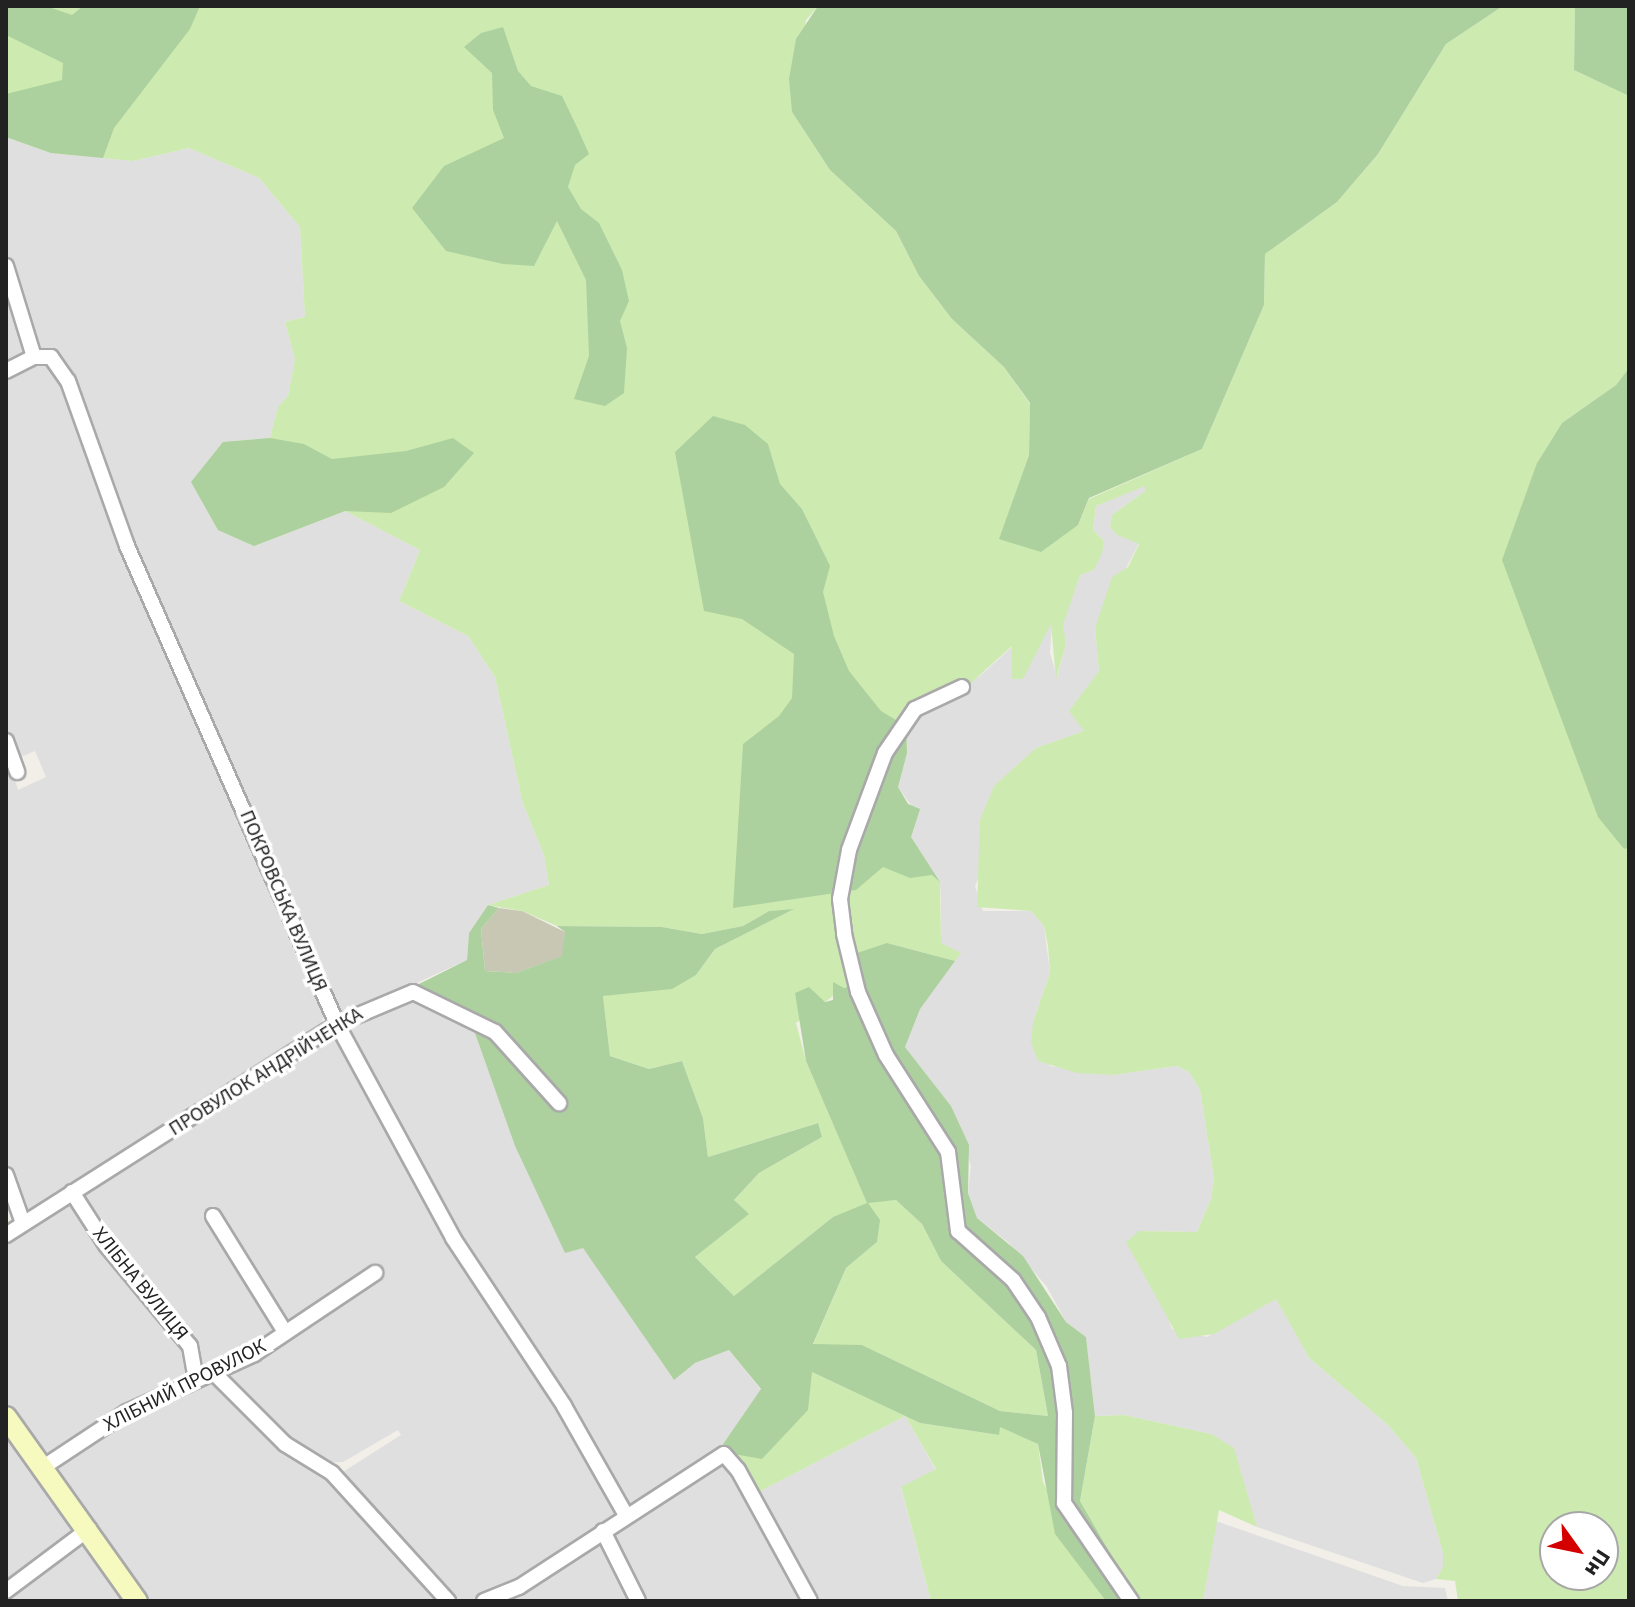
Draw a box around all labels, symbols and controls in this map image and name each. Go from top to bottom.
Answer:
street label: ПОКРОВСЬКА ВУЛИЦЯ [234,807,332,995]
street label: ПРОВУЛОК АНДРІЙЧЕНКА [165,1002,367,1142]
street label: ХЛІБНА ВУЛИЦЯ [87,1223,193,1345]
street label: ХЛІБНИЙ ПРОВУЛОК [100,1335,270,1437]
north arrow [1539,1511,1619,1591]
text: Пн [1577,1543,1618,1583]

